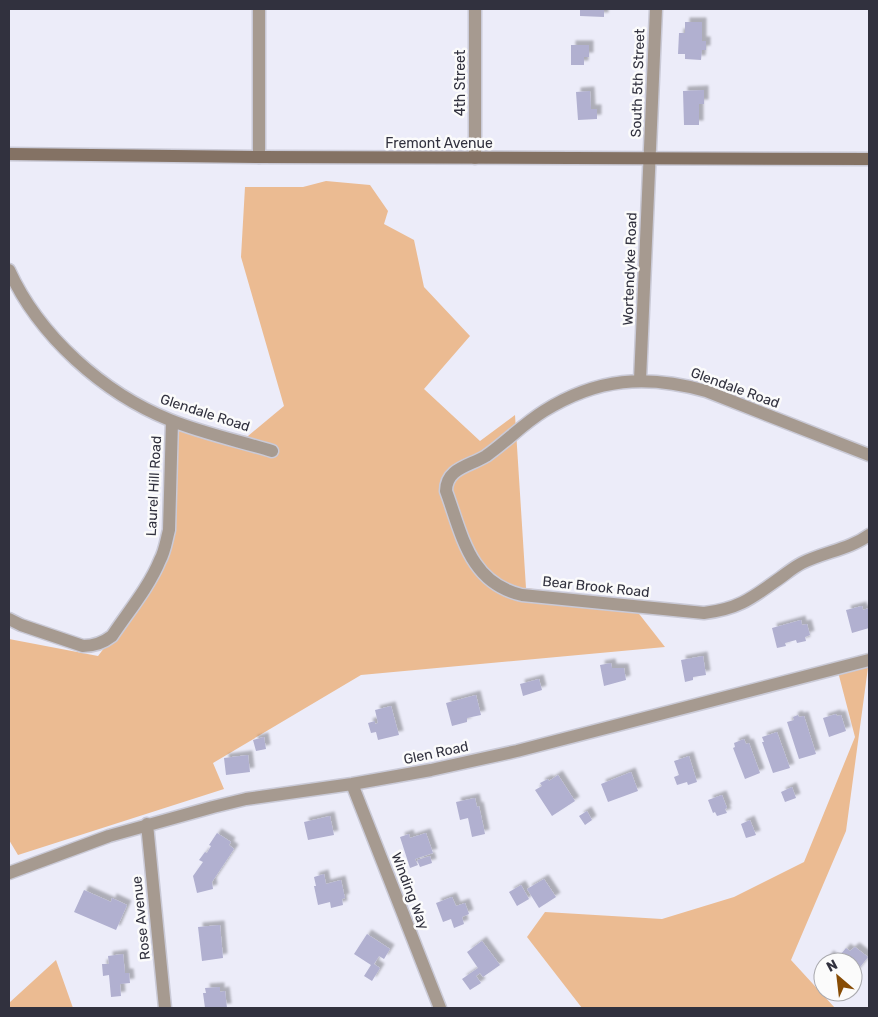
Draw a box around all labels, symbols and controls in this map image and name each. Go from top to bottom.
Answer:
street label: South 5th Street [628,28,648,138]
street label: 4th Street [452,49,469,116]
street label: Fremont Avenue [385,135,493,152]
street label: Wortendyke Road [620,212,640,326]
street label: Glendale Road [688,364,782,412]
street label: Glendale Road [158,391,252,435]
street label: Laurel Hill Road [143,435,165,537]
street label: Bear Brook Road [542,573,650,601]
street label: Glen Road [402,738,470,768]
street label: Winding Way [388,850,433,932]
street label: Rose Avenue [128,875,154,961]
north arrow [813,952,863,1002]
text: N [824,956,841,976]

